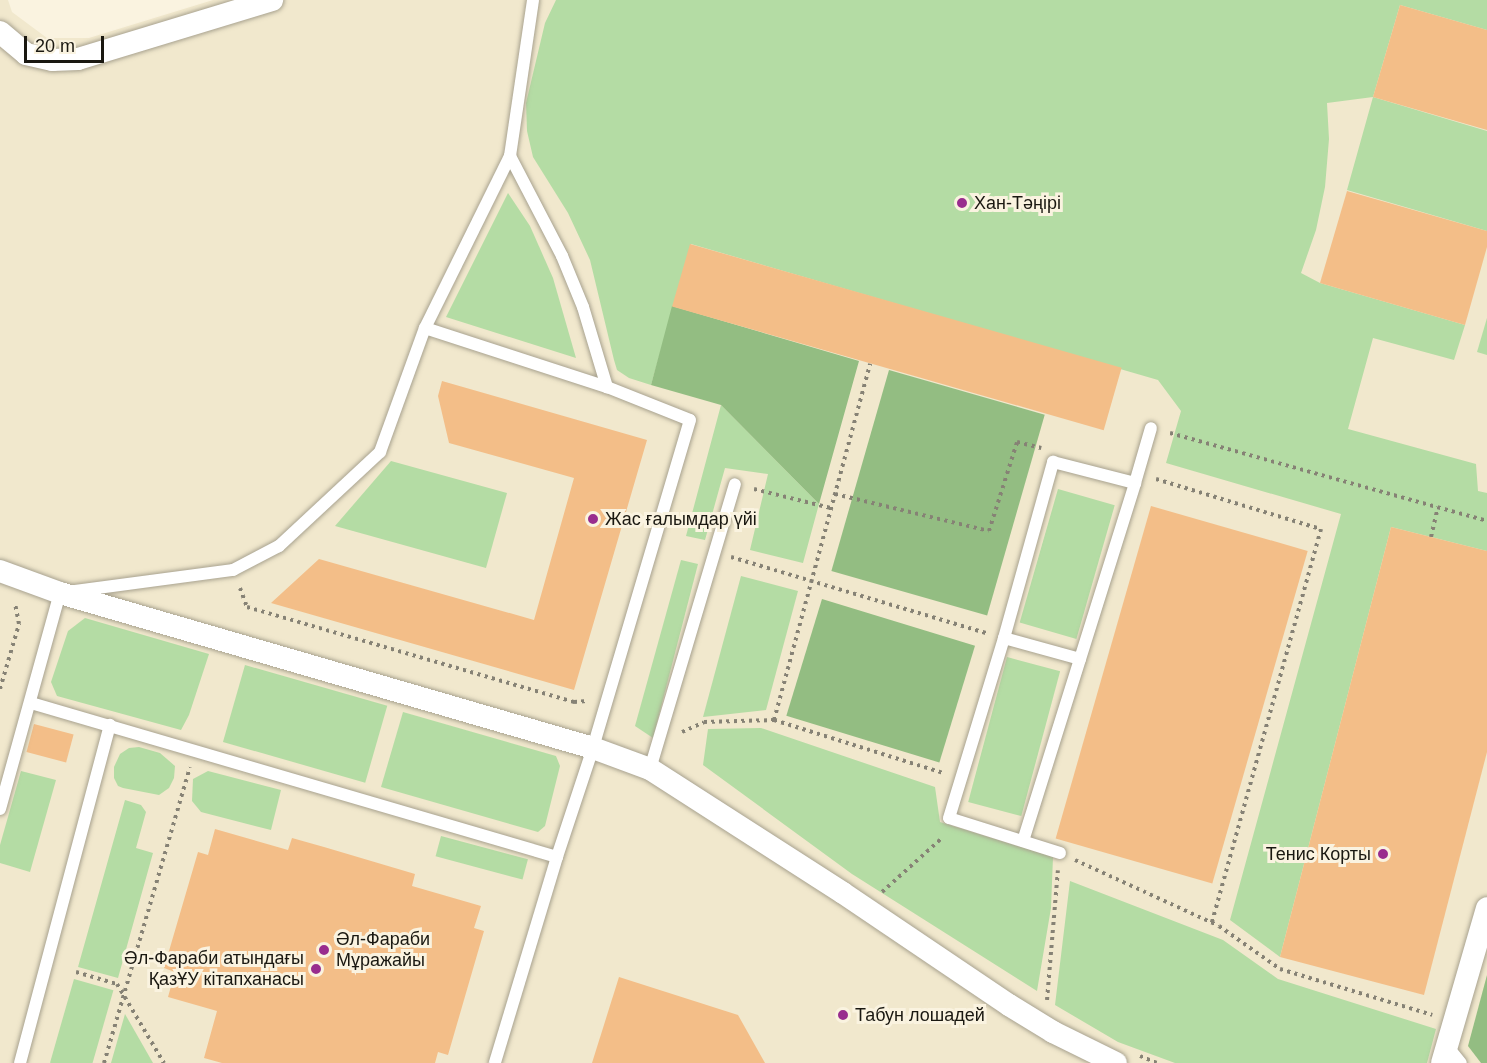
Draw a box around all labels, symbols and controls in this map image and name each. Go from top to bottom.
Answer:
scale bar [27,24,106,62]
text: 20 m [35,36,75,56]
place label: Хан-Тәңірі [974,192,1061,214]
marker: Хан-Тәңірі [955,196,969,210]
place label: Жас ғалымдар үйі [605,508,757,530]
marker: Жас ғалымдар үйі [586,512,600,526]
place label: Тенис Корты [1266,843,1371,865]
marker: Тенис Корты [1376,847,1390,861]
place label: Әл-Фараби Мұражайы [336,929,430,972]
marker: Әл-Фараби Мұражайы [317,943,331,957]
place label: Әл-Фараби атындағы ҚазҰУ кітапханасы [124,948,304,990]
marker: Әл-Фараби атындағы ҚазҰУ кітапханасы [309,962,323,976]
place label: Табун лошадей [855,1004,985,1026]
marker: Табун лошадей [836,1008,850,1022]

